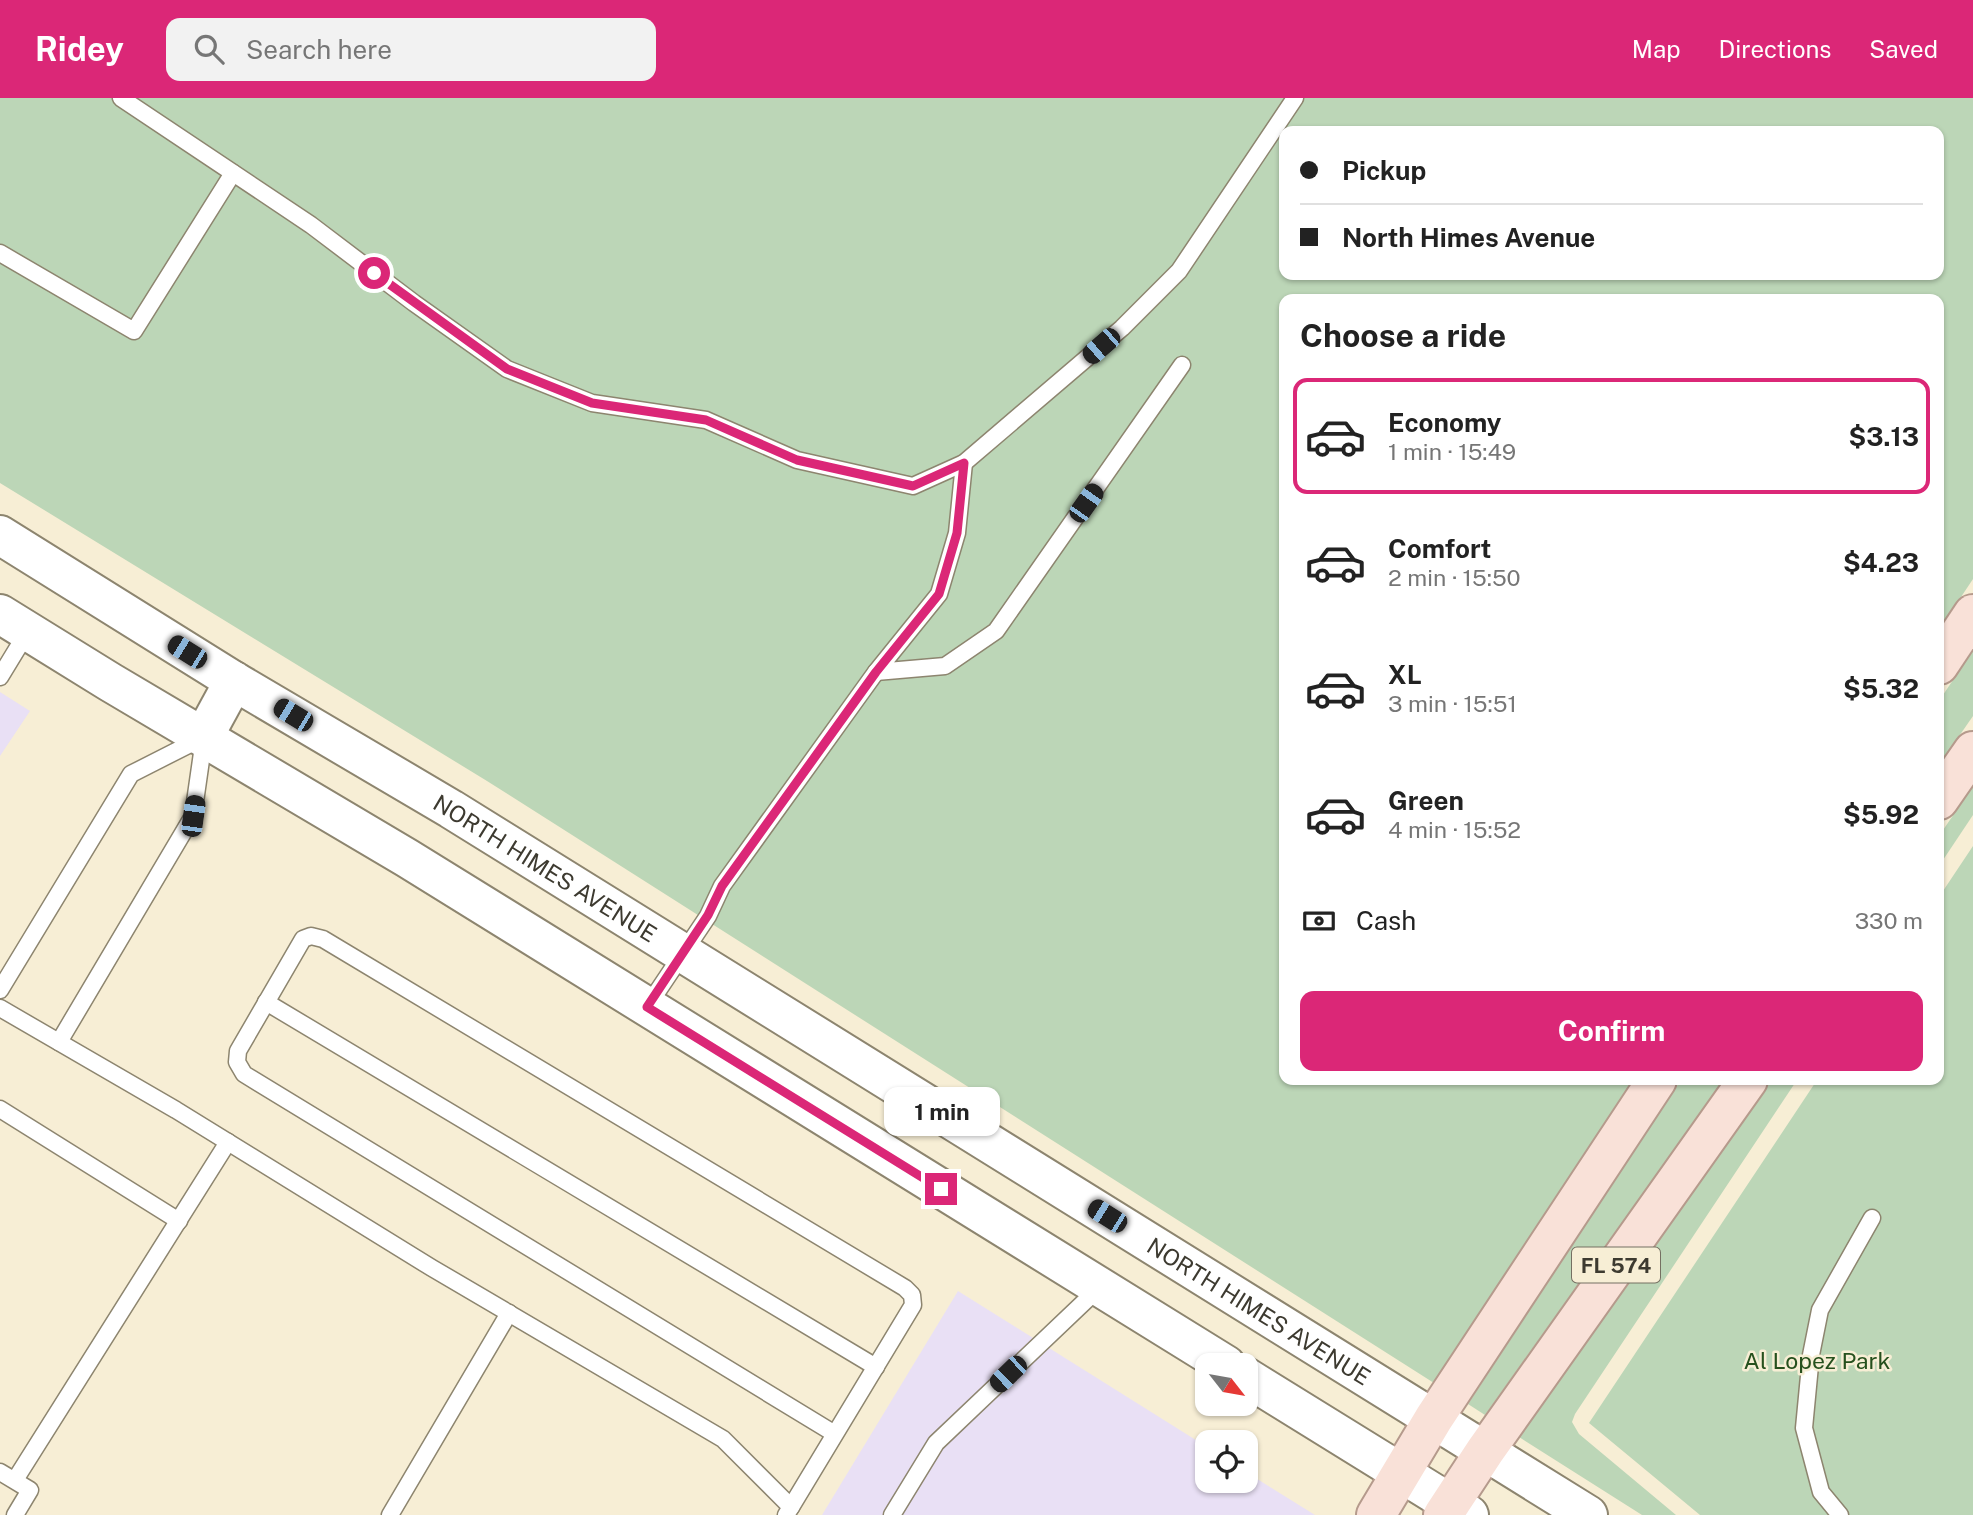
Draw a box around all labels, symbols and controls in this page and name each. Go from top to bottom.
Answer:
search box [166,18,656,81]
text: Ridey [35,30,124,68]
icon: search [190,30,228,68]
text: Search here [246,34,392,65]
text: Map [1632,35,1681,63]
text: Directions [1719,35,1831,63]
text: Saved [1869,35,1938,63]
text: Pickup [1342,155,1426,186]
text: North Himes Avenue [1342,222,1595,253]
route start [358,257,390,289]
text: Choose a ride [1300,317,1506,354]
car [1079,324,1124,368]
icon: car [1304,405,1367,468]
text: Economy [1388,407,1501,438]
text: $3.13 [1849,421,1919,452]
text: 1 min · 15:49 [1388,438,1516,465]
car [1066,480,1107,526]
icon: car [1304,531,1367,594]
text: Comfort [1388,533,1491,564]
text: $4.23 [1843,547,1919,578]
text: 2 min · 15:50 [1388,564,1521,591]
car [164,632,211,672]
icon: car [1304,657,1367,720]
text: XL [1388,659,1422,690]
text: $5.32 [1843,673,1919,704]
text: 3 min · 15:51 [1388,690,1517,717]
car [270,695,317,735]
icon: car [1304,783,1367,846]
text: Green [1388,785,1464,816]
street label: NORTH HIMES AVENUE [429,788,662,947]
car [180,794,207,838]
text: $5.92 [1843,799,1919,830]
text: 4 min · 15:52 [1388,816,1521,843]
icon: cash [1300,902,1338,940]
text: Cash [1356,905,1416,936]
text: 330 m [1855,907,1923,934]
button: Confirm [1300,991,1923,1071]
callout: 1 min [883,1088,999,1136]
text: 1 min [914,1098,970,1125]
route end [925,1173,957,1205]
car [1084,1196,1131,1236]
street label: NORTH HIMES AVENUE [1143,1231,1376,1390]
road number: FL 574 [1572,1248,1660,1282]
park label: Al Lopez Park [1744,1347,1891,1374]
car [986,1352,1031,1396]
north arrow [1195,1353,1258,1416]
map controls [1195,1353,1258,1493]
button: locate [1195,1430,1258,1493]

